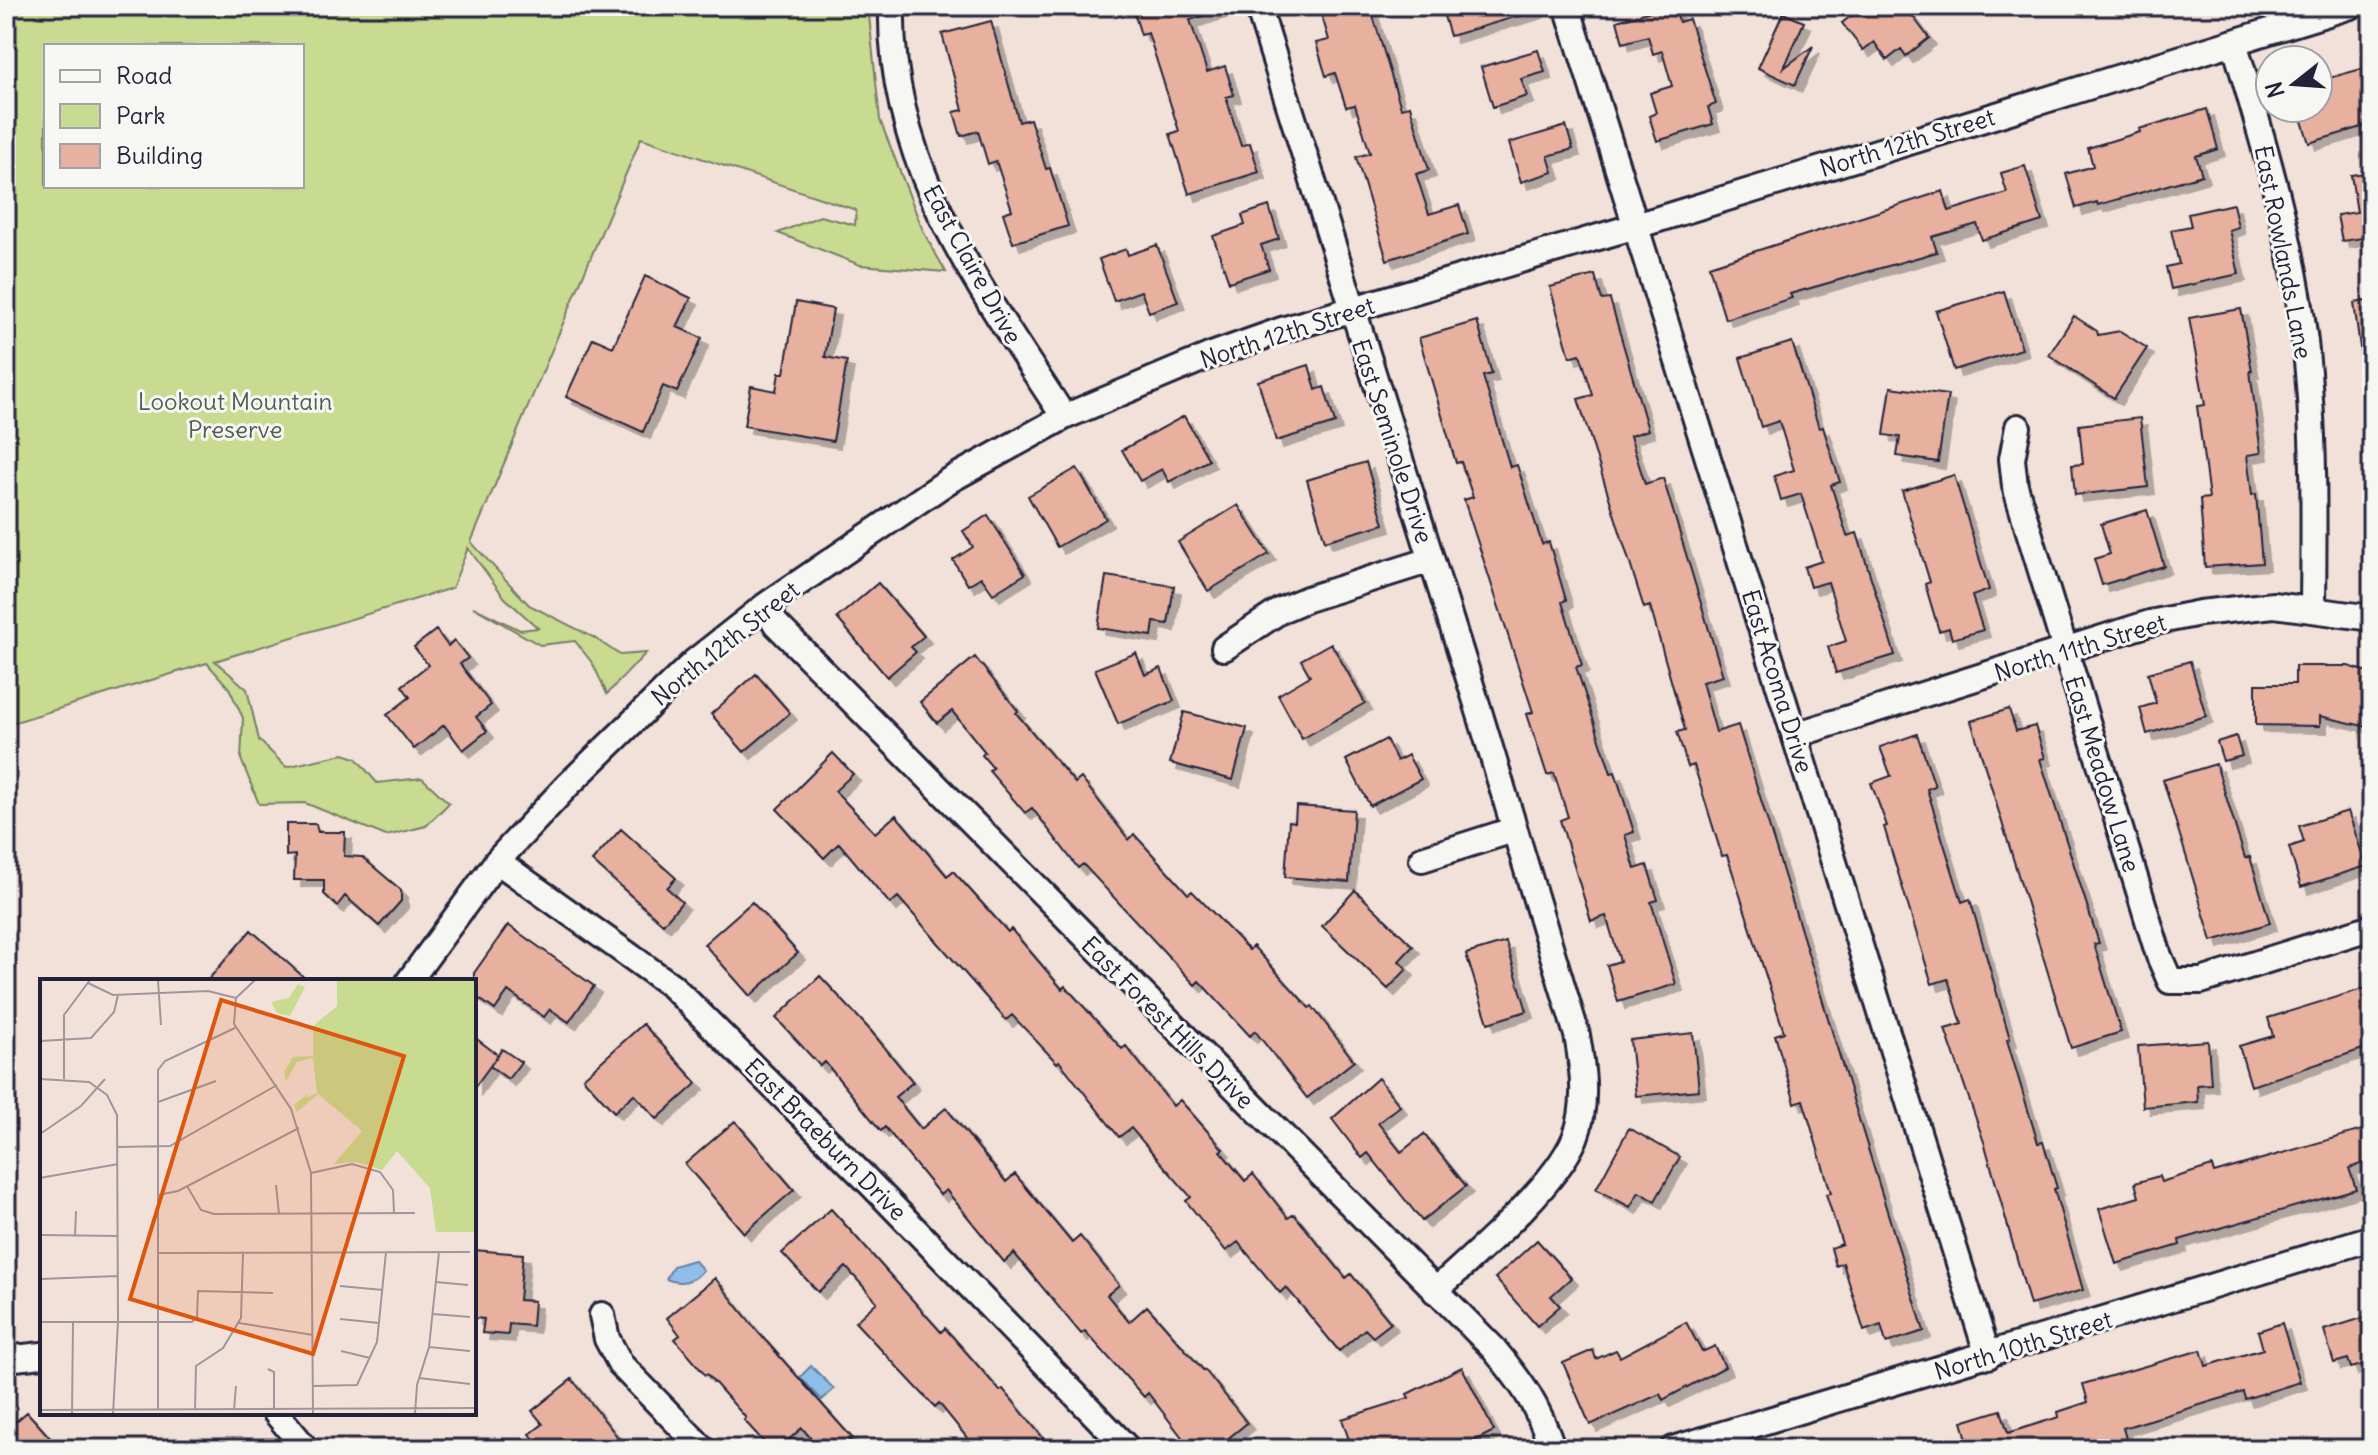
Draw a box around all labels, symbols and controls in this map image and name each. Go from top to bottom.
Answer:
legend [44,44,304,188]
north arrow [2254,44,2334,124]
text: Road [116,60,172,90]
text: N [2259,78,2290,101]
text: Park [116,100,166,130]
street label: North 12th Street [1816,101,1998,183]
text: Building [116,140,203,170]
street label: East Rowlands Lane [2249,143,2319,361]
street label: East Claire Drive [917,179,1029,349]
street label: North 12th Street [1196,290,1378,374]
street label: East Seminole Drive [1346,335,1440,547]
park label: Lookout Mountain Preserve [138,386,332,444]
street label: North 12th Street [645,574,805,712]
street label: East Acoma Drive [1736,586,1820,776]
street label: North 11th Street [1990,607,2170,687]
street label: East Meadow Lane [2059,672,2147,876]
street label: East Forest Hills Drive [1075,929,1261,1115]
inset map [40,979,476,1415]
street label: East Braeburn Drive [739,1052,913,1226]
street label: North 10th Street [1930,1304,2116,1386]

